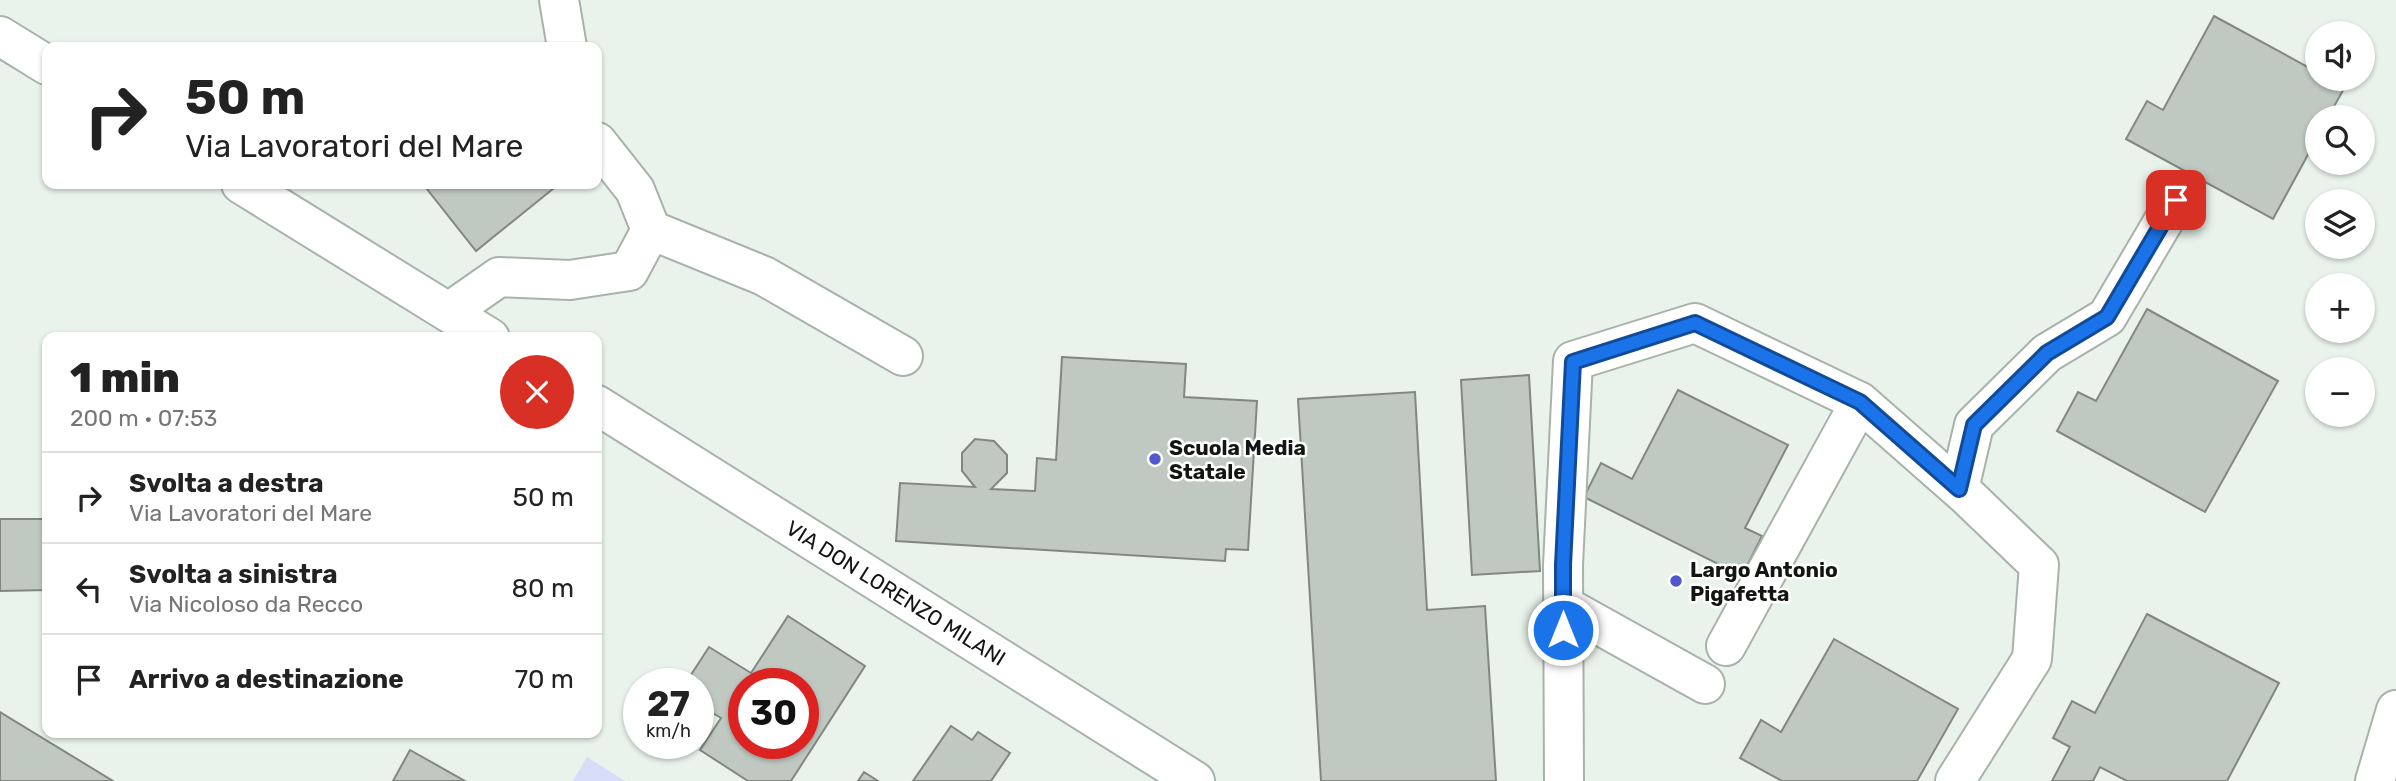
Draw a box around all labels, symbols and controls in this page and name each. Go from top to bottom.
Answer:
map controls [2305,21,2375,427]
button: sound [2305,21,2375,91]
text: 50 m [185,68,305,126]
icon: right [70,70,161,161]
button: search [2305,105,2375,175]
text: Via Lavoratori del Mare [185,127,523,165]
pin [2146,170,2206,230]
icon: arrive [2157,181,2195,219]
button: layers [2305,189,2375,259]
button: + [2305,273,2375,343]
text: 1 min [70,353,180,403]
button: close [500,355,574,429]
button: − [2305,357,2375,427]
text: 200 m · 07:53 [70,404,217,432]
place label: Scuola Media Statale [1169,435,1306,484]
marker: Scuola Media Statale [1147,451,1163,467]
text: Svolta a destra [129,468,324,499]
icon: right [70,479,108,517]
text: 50 m [513,482,574,513]
text: Via Lavoratori del Mare [129,499,372,527]
street label: VIA DON LORENZO MILANI [782,515,1010,671]
place label: Largo Antonio Pigafetta [1690,557,1838,606]
text: Svolta a sinistra [129,559,338,590]
icon: left [70,570,108,608]
text: 80 m [511,573,574,604]
marker: Largo Antonio Pigafetta [1668,573,1684,589]
text: Via Nicoloso da Recco [129,590,363,618]
position arrow [1526,593,1600,667]
icon: arrive [70,661,108,699]
text: Arrivo a destinazione [129,664,404,695]
text: 70 m [515,664,574,695]
speed limit sign: 30 [728,668,819,759]
text: 27 [647,683,690,725]
text: km/h [646,720,691,742]

